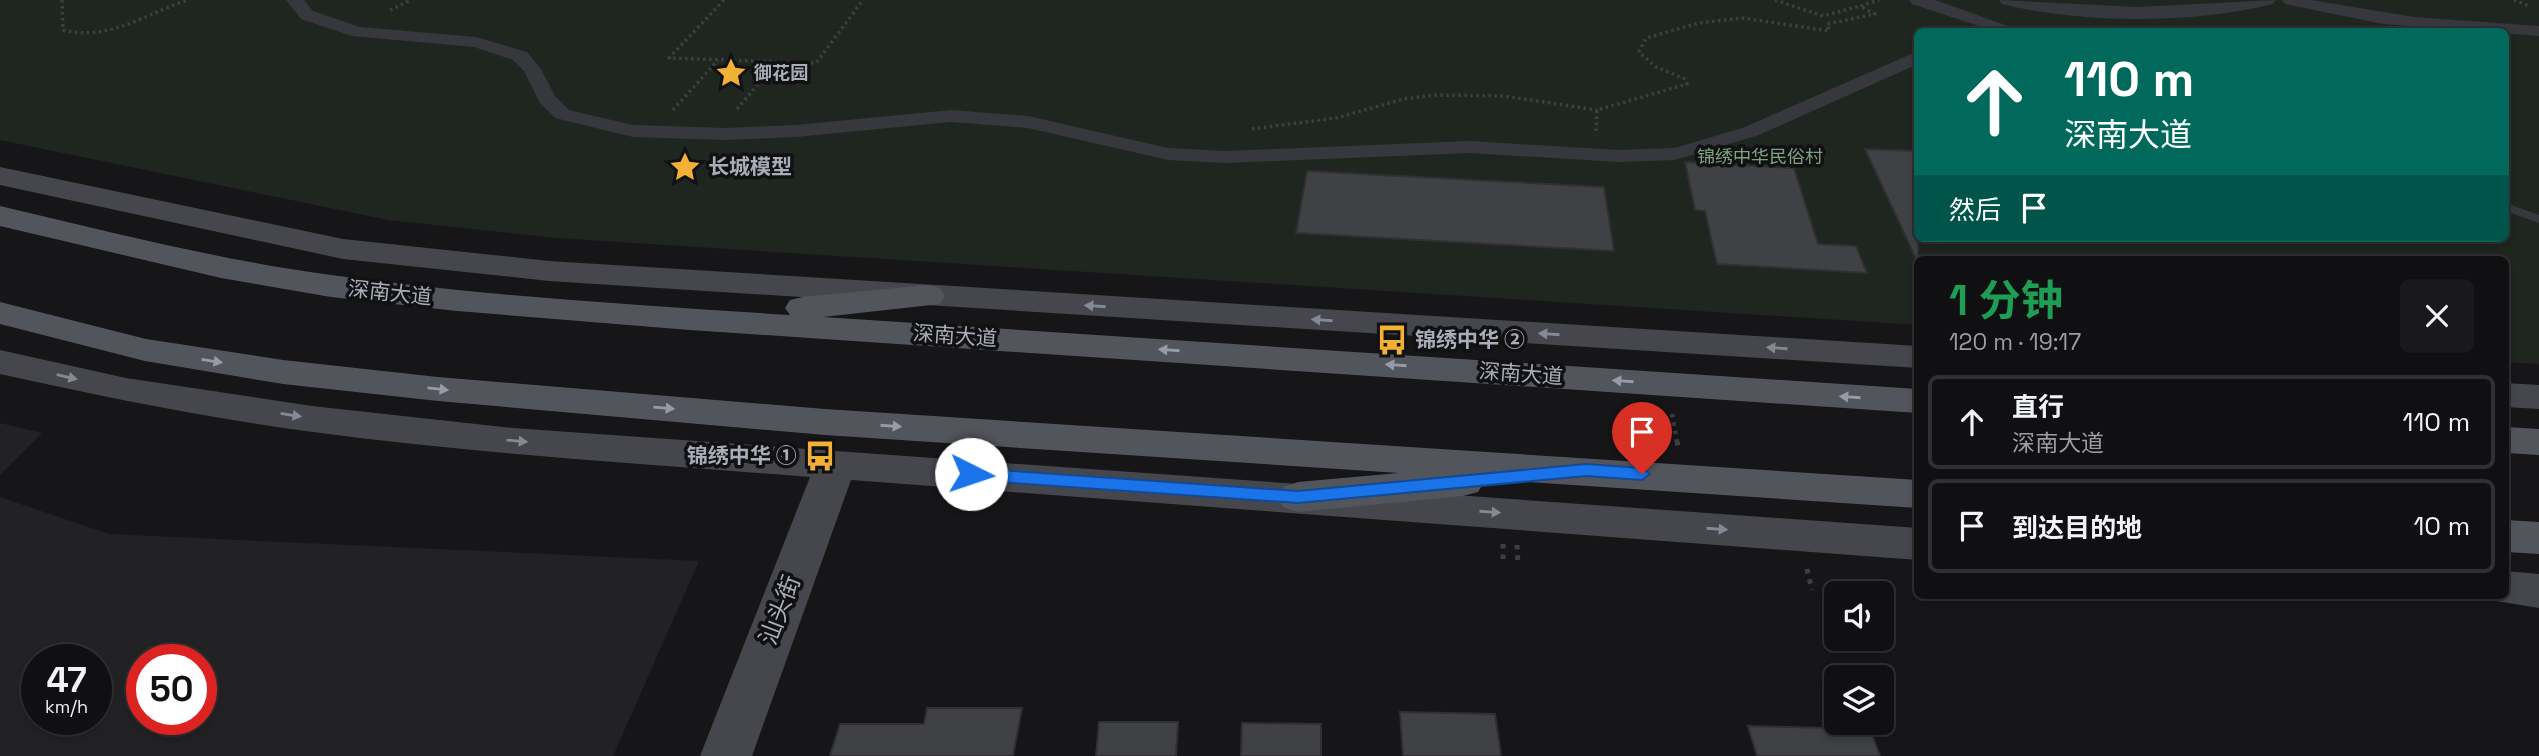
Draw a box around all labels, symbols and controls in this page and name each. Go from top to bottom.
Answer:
text: 110 m [2064,48,2194,110]
place icon: 御花园 [714,56,748,90]
icon: ahead [1949,56,2040,147]
place label: 御花园 [753,61,808,84]
text: 深南大道 [2064,115,2192,155]
park label: 锦绣中华民俗村 [1697,145,1823,168]
place icon: 长城模型 [668,150,702,184]
place label: 长城模型 [708,153,792,180]
icon: arrive [2015,189,2053,227]
text: 然后 [1949,193,2001,227]
text: 1 分钟 [1949,274,2063,327]
street label: 深南大道 [347,275,433,310]
button: close [2400,279,2474,353]
one-way arrow [1084,301,1106,312]
one-way arrow [1311,315,1333,326]
street label: 深南大道 [912,319,998,352]
bus stop icon: 锦绣中华 ② [1375,323,1409,357]
place label: 锦绣中华 ② [1415,326,1525,353]
text: 120 m · 19:17 [1949,327,2081,357]
one-way arrow [1538,329,1560,340]
one-way arrow [1765,342,1787,353]
one-way arrow [1158,344,1180,355]
one-way arrow [201,356,223,367]
street label: 深南大道 [1478,357,1564,390]
one-way arrow [1385,359,1407,370]
one-way arrow [56,372,78,383]
one-way arrow [1612,375,1634,386]
one-way arrow [427,384,449,395]
text: 直行 [2012,390,2064,424]
one-way arrow [1839,391,1861,402]
pin [1612,402,1672,474]
one-way arrow [654,403,676,414]
icon: ahead [1953,403,1991,441]
text: 110 m [2403,405,2470,439]
one-way arrow [280,410,302,421]
icon: arrive [1623,413,1661,451]
one-way arrow [880,421,902,432]
text: 深南大道 [2012,428,2104,458]
one-way arrow [506,436,528,447]
position arrow [934,437,1008,511]
bus stop icon: 锦绣中华 ① [803,439,837,473]
place label: 锦绣中华 ① [687,442,797,469]
one-way arrow [1479,506,1501,517]
icon: arrive [1953,507,1991,545]
text: 10 m [2413,509,2470,543]
text: 到达目的地 [2012,511,2142,545]
one-way arrow [1706,524,1728,535]
street label: 汕头街 [752,571,807,649]
map controls [1824,581,1894,735]
button: sound [1824,581,1894,651]
speed limit sign: 50 [126,644,217,735]
text: 47 [46,658,87,702]
button: layers [1824,665,1894,735]
text: km/h [45,695,88,718]

